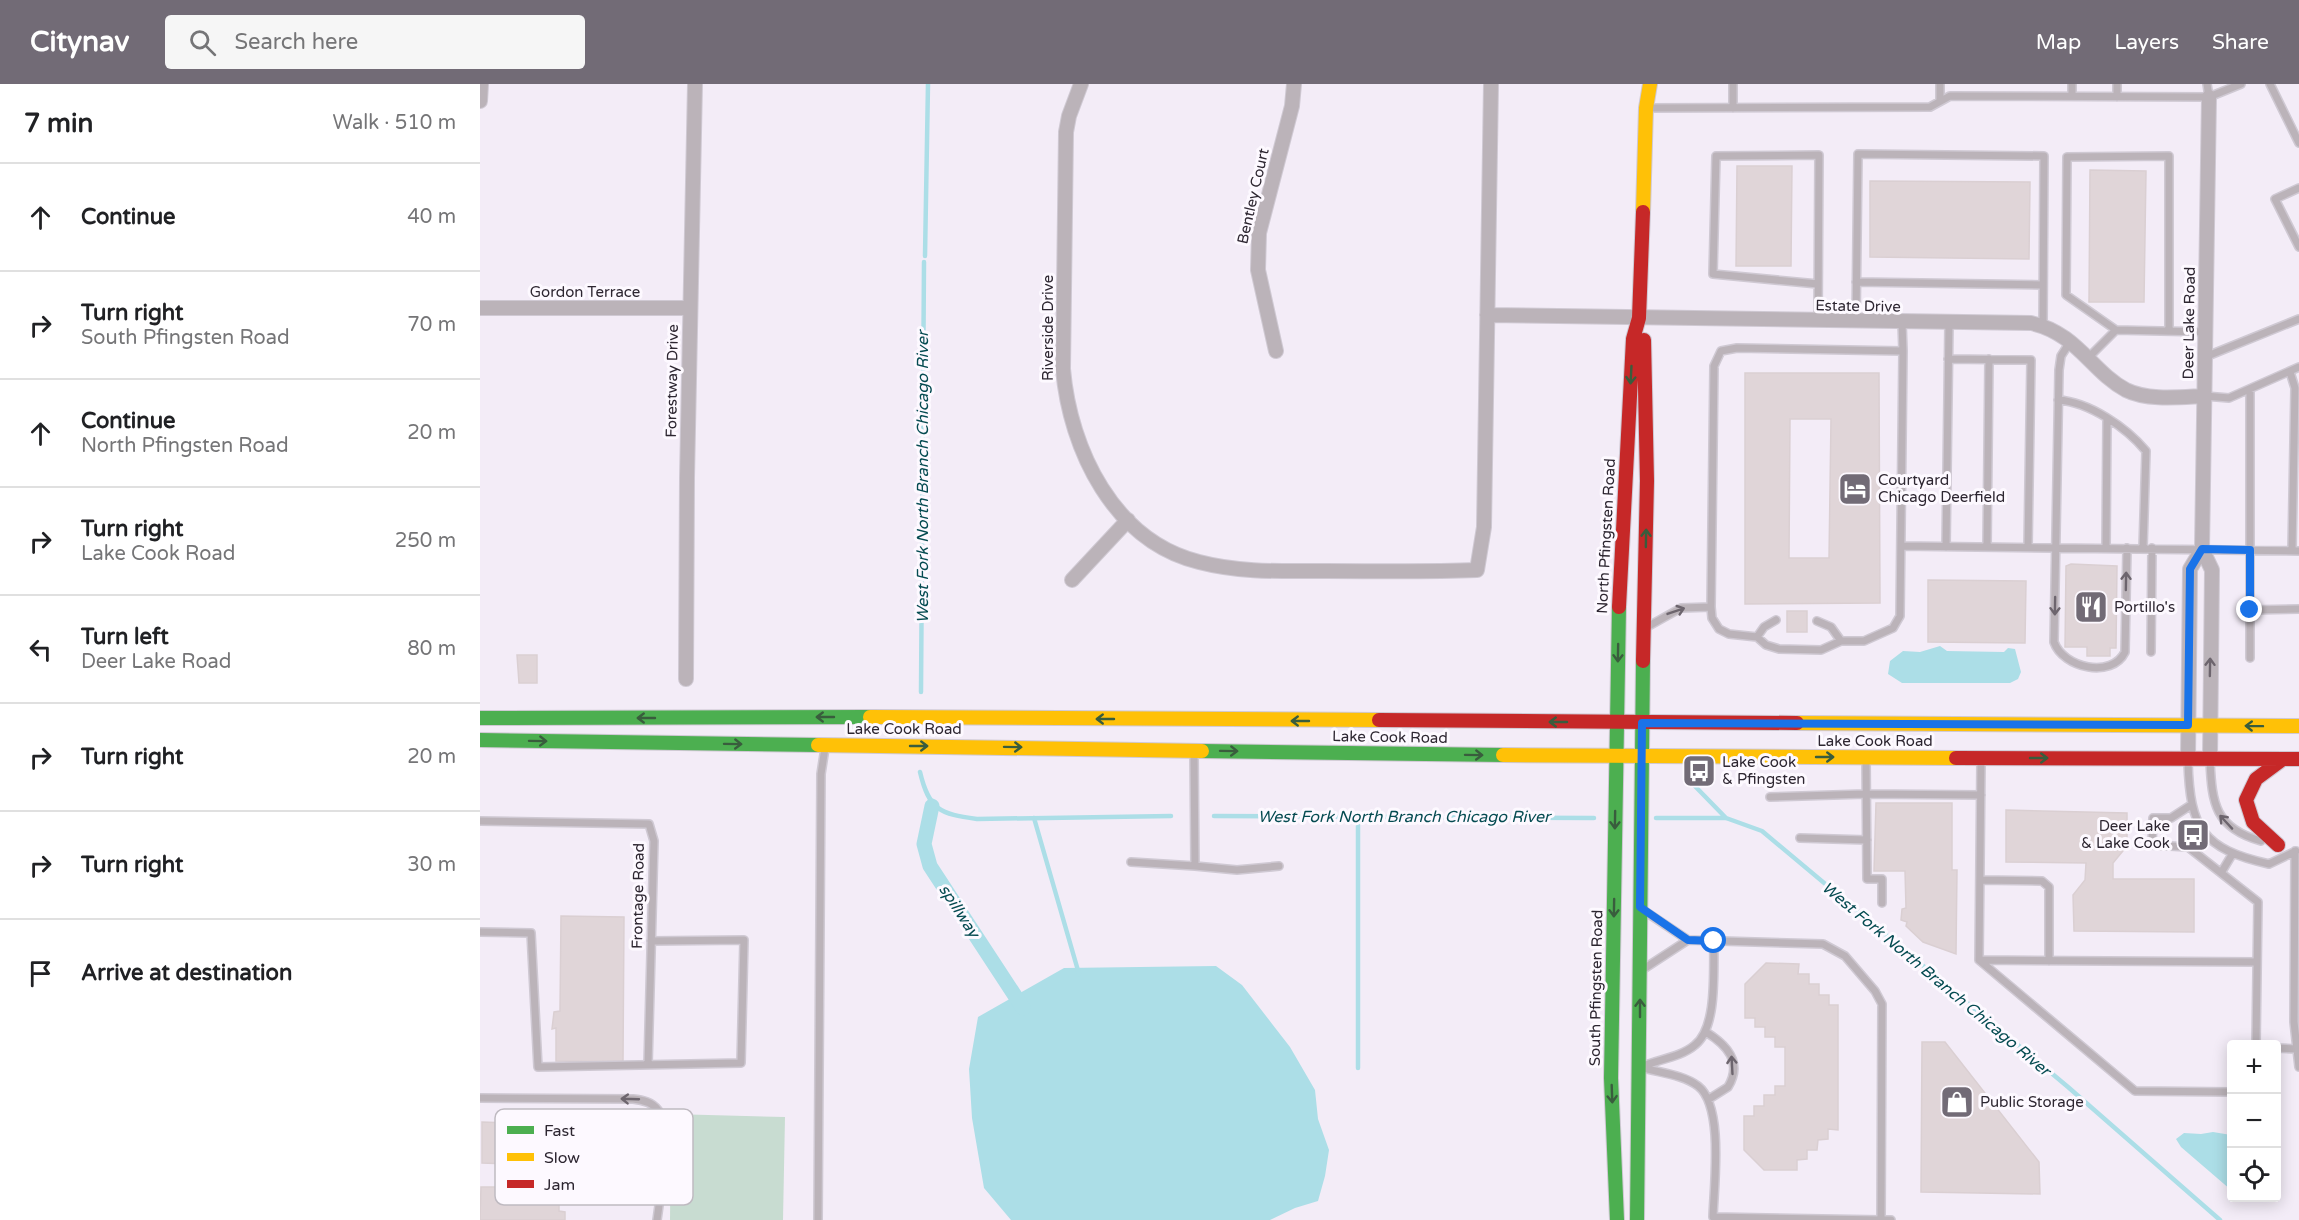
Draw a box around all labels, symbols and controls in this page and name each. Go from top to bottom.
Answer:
search box [165,15,585,69]
text: Citynav [30,25,129,59]
icon: search [186,26,219,59]
text: Search here [234,29,358,55]
text: Map [2036,30,2081,55]
text: Layers [2114,30,2179,55]
text: Share [2212,30,2269,55]
text: 7 min [24,108,93,139]
text: Walk · 510 m [333,111,456,135]
street label: Bentley Court [1233,146,1273,246]
icon: ahead [24,201,57,234]
text: Continue [81,204,176,230]
text: 40 m [407,205,456,229]
street label: Deer Lake Road [2179,266,2199,380]
street label: Riverside Drive [1039,275,1057,381]
street label: Gordon Terrace [530,283,640,301]
street label: Estate Drive [1815,296,1901,316]
text: Turn right [81,300,183,326]
icon: right [24,309,57,342]
text: 70 m [407,313,456,337]
street label: Forestway Drive [662,324,682,438]
text: South Pfingsten Road [81,326,290,350]
water label: West Fork North Branch Chicago River [913,329,933,623]
one-way arrow [1626,365,1637,385]
text: Continue [81,408,176,434]
icon: ahead [24,417,57,450]
text: 20 m [407,421,456,445]
text: North Pfingsten Road [81,434,289,458]
street label: North Pfingsten Road [1593,458,1619,614]
hotel icon: Courtyard Chicago Deerfield [1837,471,1873,507]
place label: Courtyard Chicago Deerfield [1878,471,2005,506]
text: Turn right [81,516,183,542]
icon: right [24,525,57,558]
one-way arrow [1641,528,1652,548]
text: 250 m [395,529,456,553]
text: Lake Cook Road [81,542,235,566]
one-way arrow [2120,571,2132,591]
restaurant icon: Portillo's [2073,589,2109,625]
one-way arrow [2049,596,2061,616]
route end [2236,596,2262,622]
place label: Portillo's [2114,598,2175,616]
one-way arrow [1666,604,1685,615]
text: Turn left [81,624,169,650]
icon: left [24,633,57,666]
text: 80 m [407,637,456,661]
one-way arrow [1612,643,1624,663]
text: Deer Lake Road [81,650,231,674]
one-way arrow [2204,658,2216,678]
one-way arrow [816,711,836,723]
one-way arrow [636,712,656,724]
one-way arrow [1096,714,1116,725]
one-way arrow [1291,715,1311,727]
one-way arrow [1549,716,1569,728]
street label: Lake Cook Road [846,720,962,738]
one-way arrow [2245,720,2265,732]
street label: Lake Cook Road [1332,727,1448,747]
street label: Lake Cook Road [1817,732,1933,750]
one-way arrow [528,735,548,747]
one-way arrow [723,738,743,750]
one-way arrow [909,740,929,752]
icon: right [24,741,57,774]
one-way arrow [1003,741,1023,753]
text: Turn right [81,744,183,770]
text: 20 m [407,745,456,769]
one-way arrow [1219,745,1239,757]
one-way arrow [1463,749,1483,760]
one-way arrow [1815,752,1835,763]
one-way arrow [2029,752,2049,764]
bus stop icon: Lake Cook & Pfingsten [1681,753,1717,789]
place label: Lake Cook & Pfingsten [1722,753,1806,788]
water label: West Fork North Branch Chicago River [1258,807,1552,827]
one-way arrow [1610,810,1621,830]
one-way arrow [2219,814,2233,829]
place label: Deer Lake & Lake Cook [2081,817,2170,852]
bus stop icon: Deer Lake & Lake Cook [2175,817,2211,853]
street label: Frontage Road [628,843,648,949]
icon: right [24,849,57,882]
text: Turn right [81,852,183,878]
text: 30 m [407,853,456,877]
water label: West Fork North Branch Chicago River [1818,877,2056,1082]
water label: spillway [934,880,985,944]
one-way arrow [1608,898,1620,918]
street label: South Pfingsten Road [1586,910,1606,1066]
route start [1700,927,1726,953]
icon: arrive [24,957,57,990]
text: Arrive at destination [81,960,292,986]
one-way arrow [1634,999,1646,1019]
map controls [2227,1040,2281,1202]
button: + [2227,1040,2281,1094]
one-way arrow [1727,1056,1738,1075]
one-way arrow [1606,1084,1617,1104]
shop icon: Public Storage [1939,1084,1975,1120]
place label: Public Storage [1980,1093,2084,1111]
one-way arrow [620,1094,640,1105]
button: − [2227,1094,2281,1148]
legend [495,1109,693,1205]
text: Fast [544,1121,575,1141]
text: Slow [544,1148,580,1168]
button: locate [2227,1148,2281,1202]
text: Jam [544,1175,575,1195]

